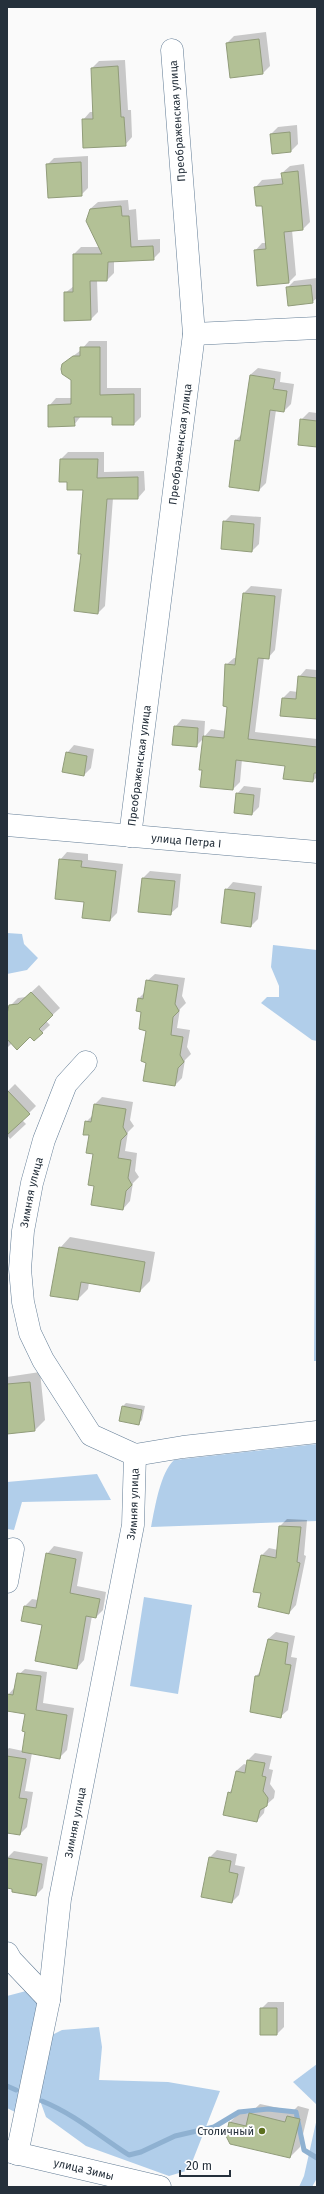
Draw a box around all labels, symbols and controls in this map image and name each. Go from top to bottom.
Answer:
street label: Преображенская улица [167,60,188,182]
street label: Преображенская улица [166,383,195,506]
street label: Преображенская улица [125,704,154,827]
street label: улица Петра I [151,832,222,851]
street label: Зимняя улица [18,1156,46,1229]
street label: Зимняя улица [124,1468,142,1541]
street label: Зимняя улица [62,1786,89,1859]
place label: Столичный [197,2125,254,2138]
marker: Столичный [257,2126,267,2136]
scale bar [180,2152,230,2178]
street label: улица Зимы [52,2156,115,2183]
text: 20 m [186,2159,212,2173]

